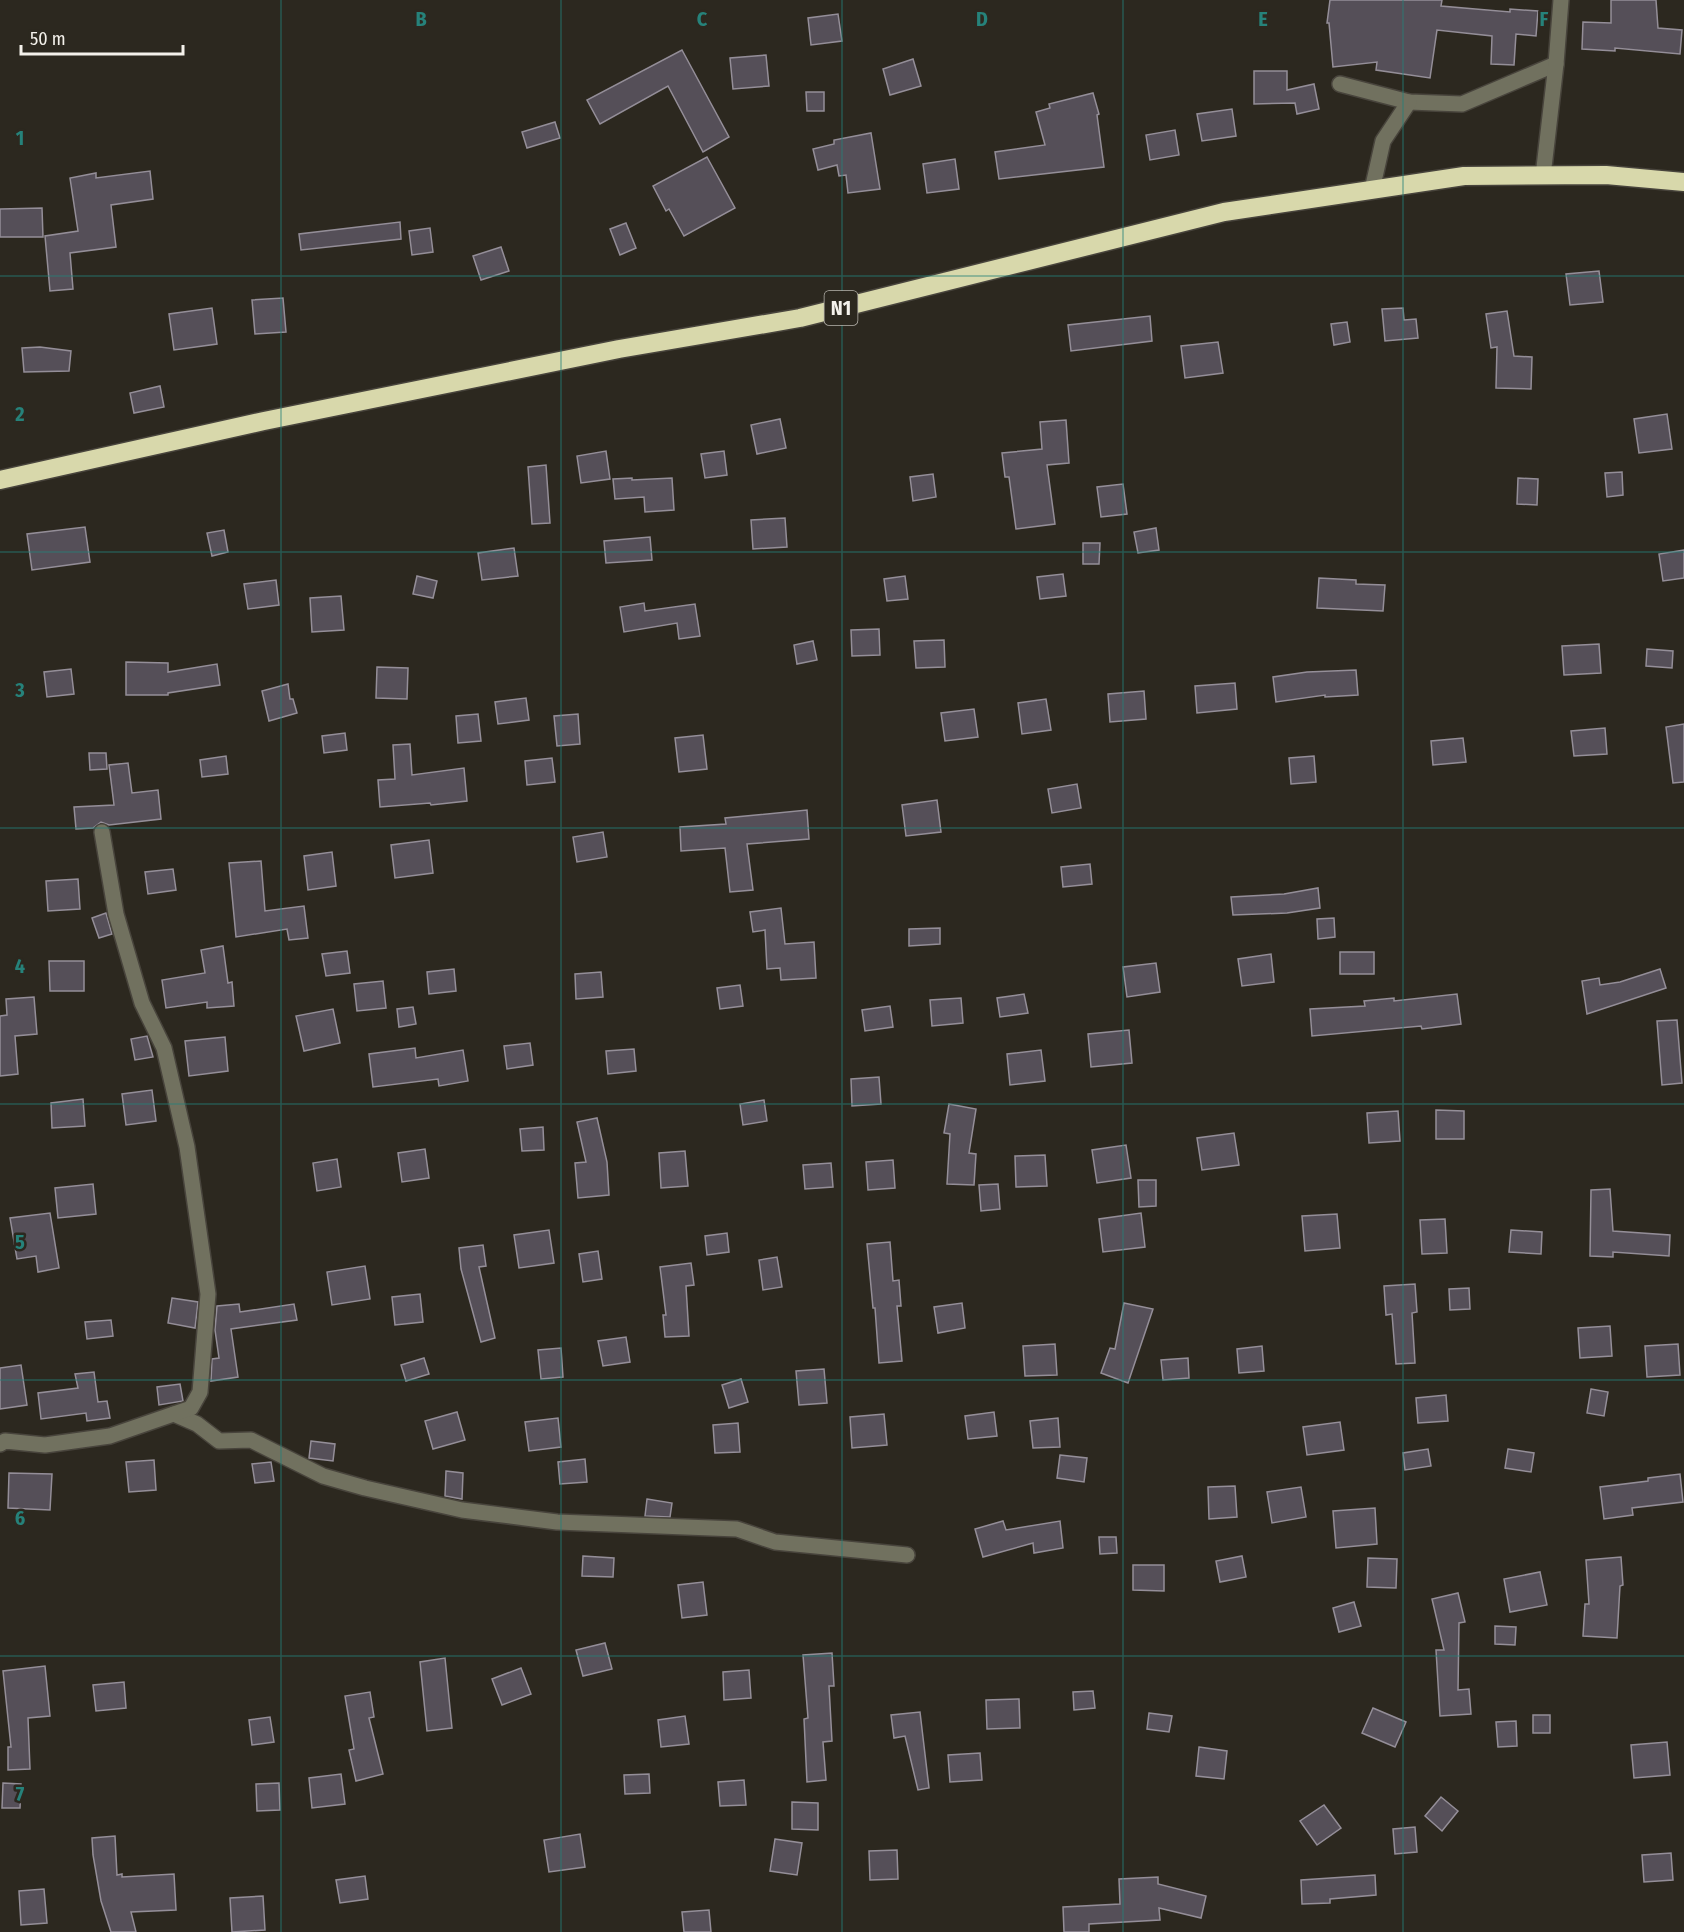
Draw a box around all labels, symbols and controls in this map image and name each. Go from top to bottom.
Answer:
text: B [415,7,427,31]
text: C [697,7,708,31]
text: D [976,7,988,31]
text: E [1258,7,1268,31]
text: F [1540,7,1549,31]
scale bar [21,18,183,56]
text: 50 m [30,28,66,50]
text: 1 [16,126,24,150]
road number: N1 [824,291,858,325]
text: 2 [14,402,25,426]
text: 3 [14,678,25,702]
text: 4 [15,954,25,978]
text: 5 [15,1230,25,1254]
text: 6 [15,1506,25,1530]
text: 7 [16,1782,25,1806]

